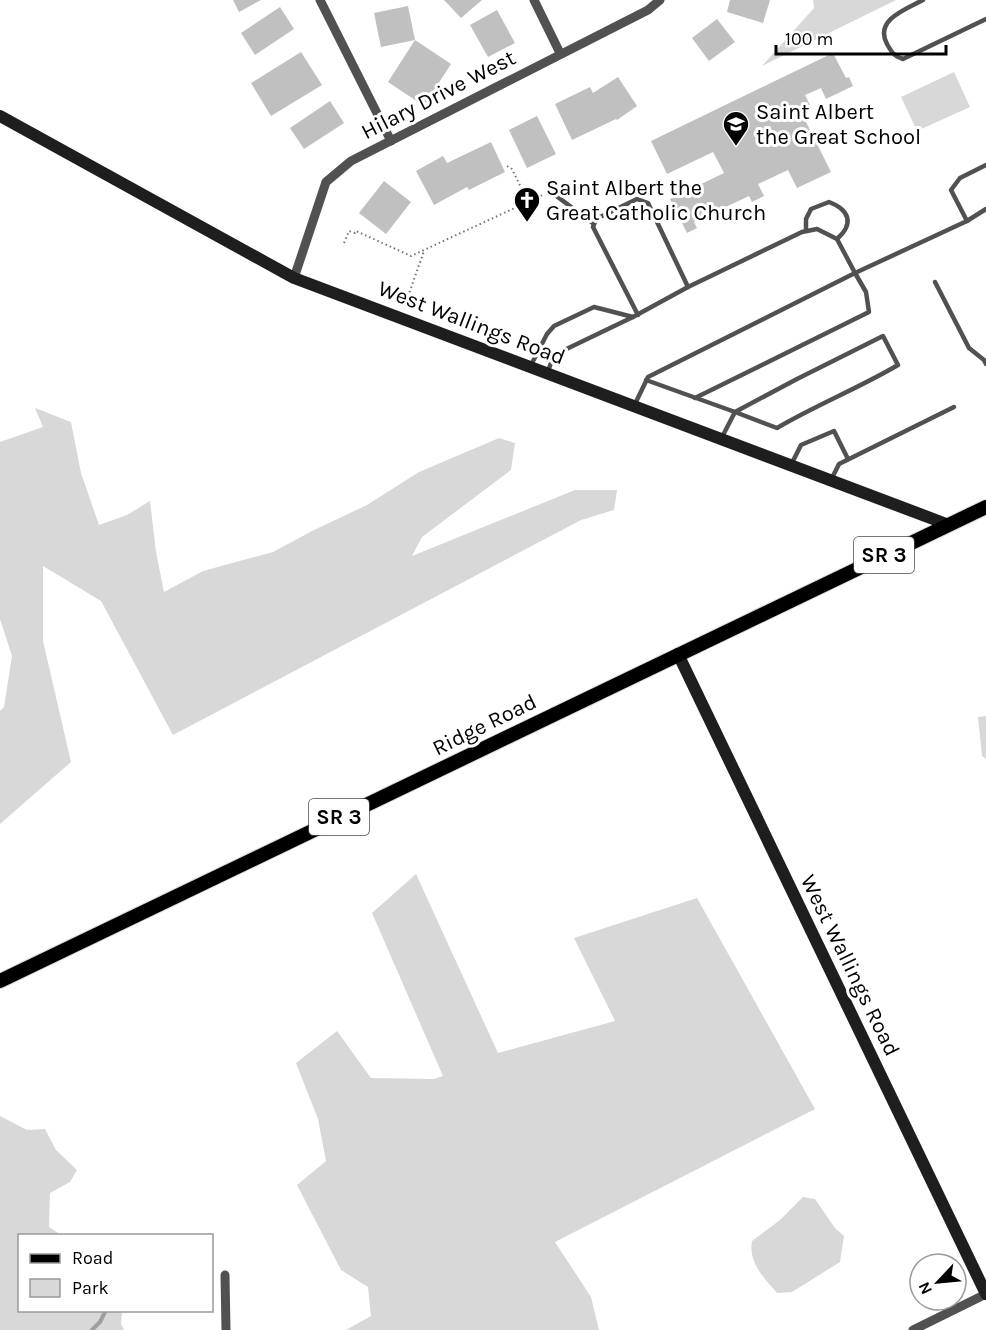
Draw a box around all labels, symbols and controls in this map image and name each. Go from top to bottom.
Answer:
scale bar [776,18,946,56]
text: 100 m [785,28,833,50]
street label: Hilary Drive West [357,45,520,145]
place label: Saint Albert the Great School [756,99,921,150]
school or university icon: Saint Albert the Great School [721,109,751,147]
place label: Saint Albert the Great Catholic Church [546,175,766,226]
church icon: Saint Albert the Great Catholic Church [512,185,542,223]
street label: West Wallings Road [374,275,569,371]
road number: SR 3 [854,537,914,573]
street label: Ridge Road [428,689,541,761]
road number: SR 3 [309,799,369,835]
street label: West Wallings Road [795,871,905,1060]
legend [18,1234,213,1312]
text: Road [72,1247,113,1269]
north arrow [908,1252,968,1312]
text: Park [72,1277,109,1299]
text: N [914,1279,936,1298]

